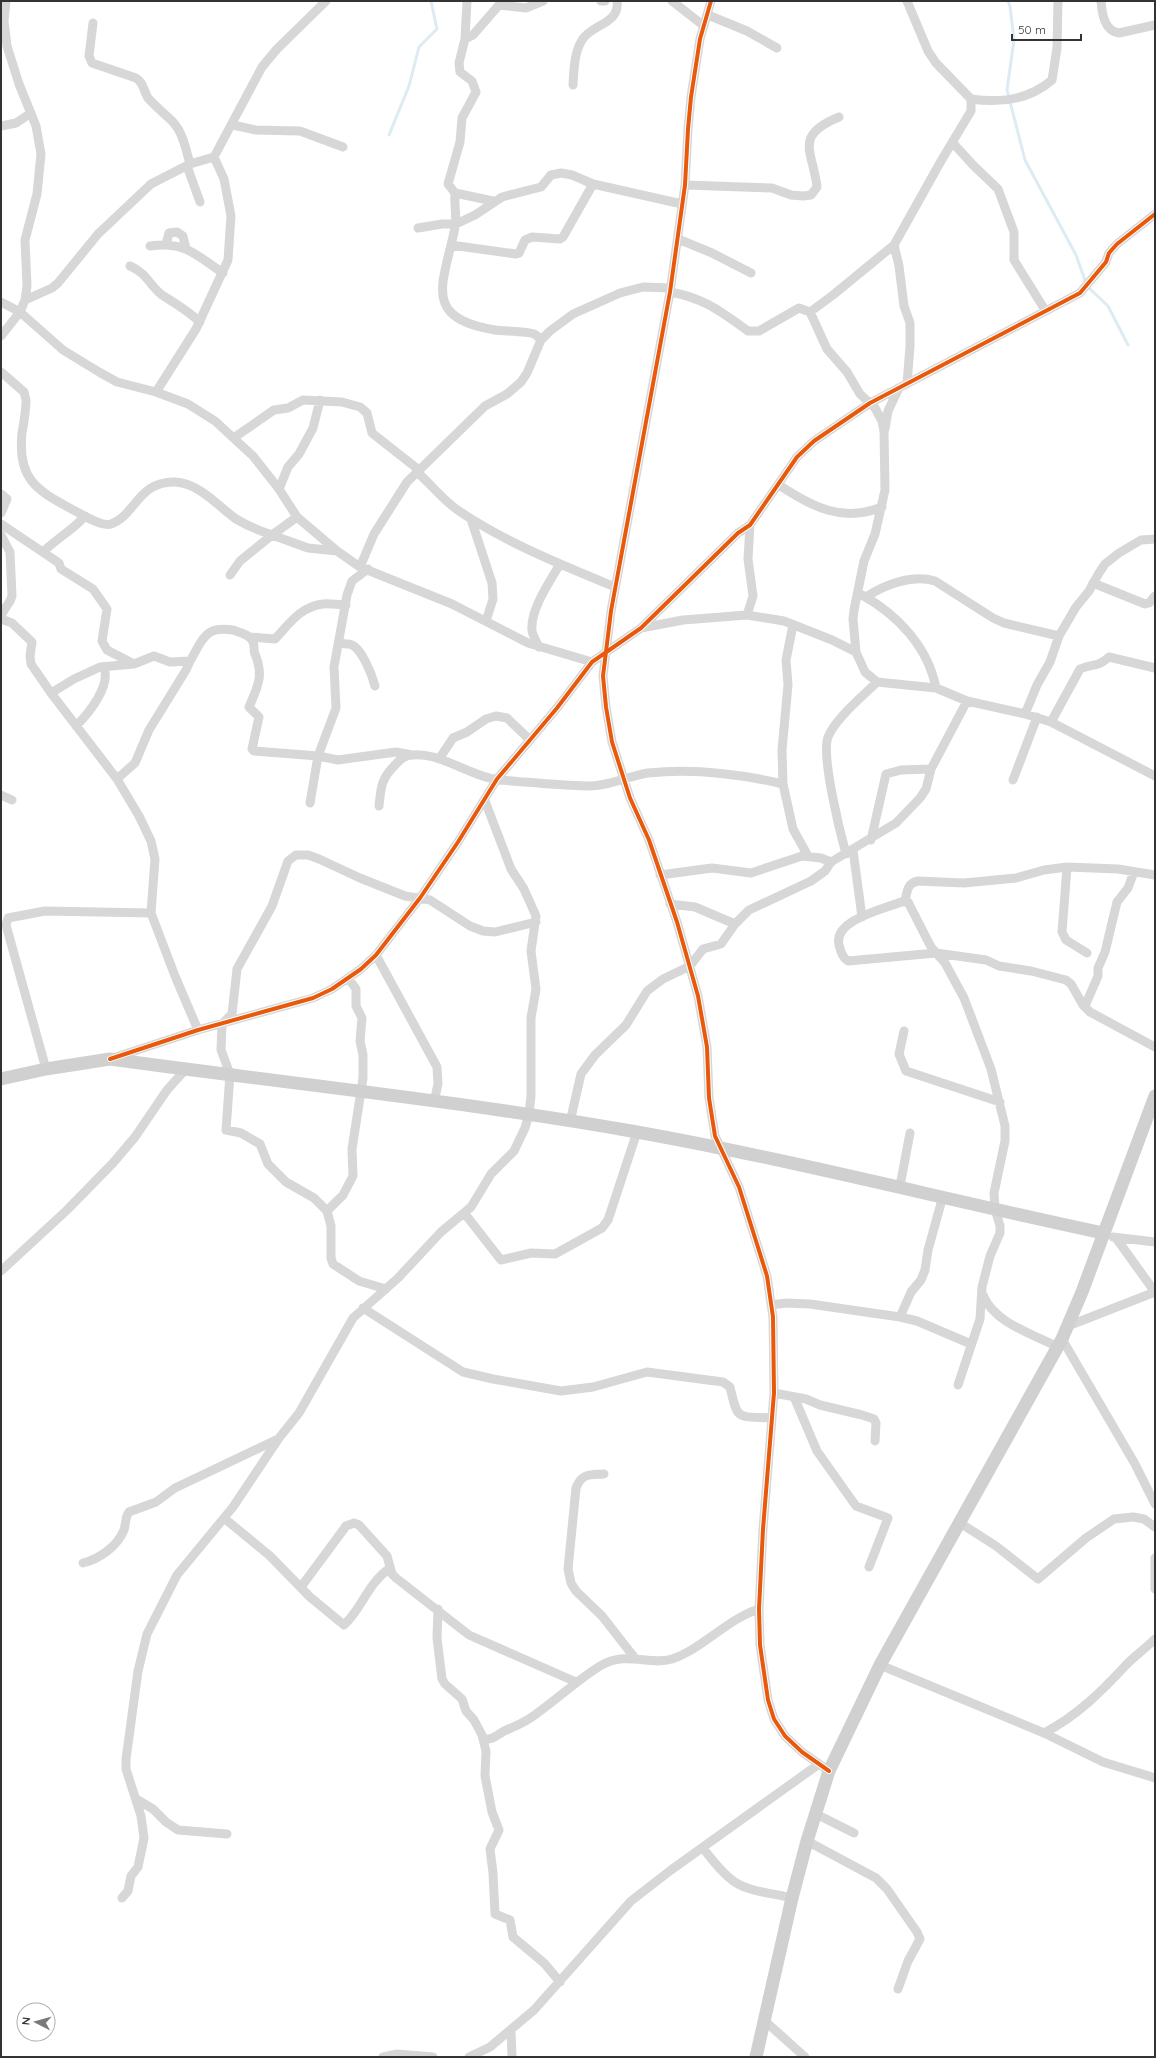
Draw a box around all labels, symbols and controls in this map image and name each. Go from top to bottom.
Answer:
scale bar [1012,16,1081,42]
text: 50 m [1018,22,1046,37]
north arrow [16,2002,56,2042]
text: N [19,2016,33,2026]

